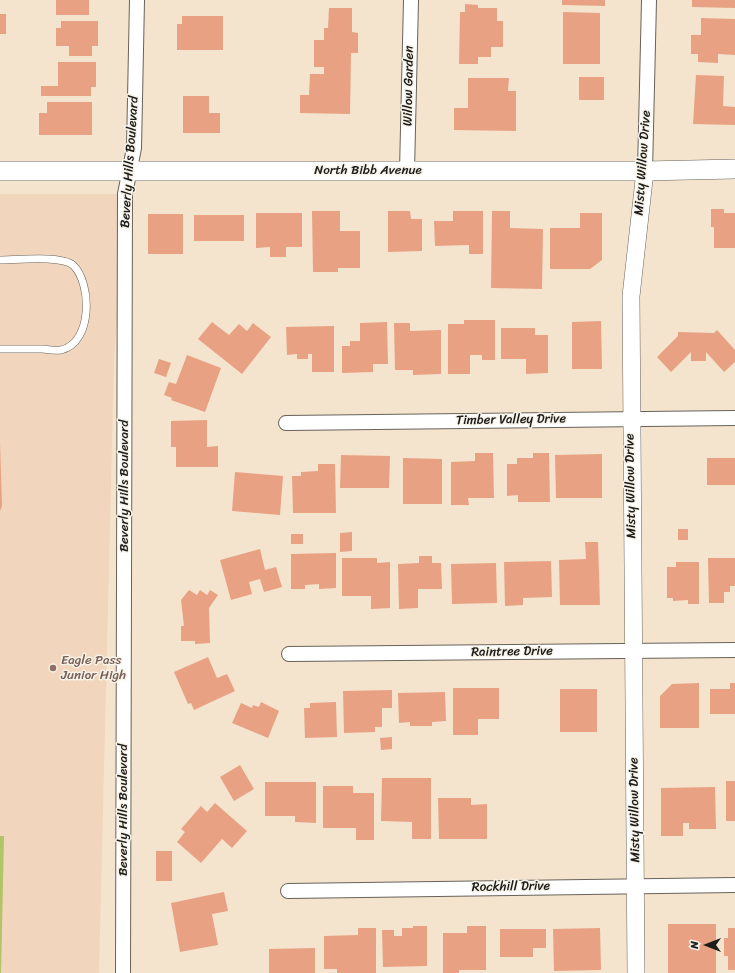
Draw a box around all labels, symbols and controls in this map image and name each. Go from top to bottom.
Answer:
street label: Willow Garden [400,46,418,126]
street label: Beverly Hills Boulevard [118,96,142,228]
street label: Misty Willow Drive [632,110,654,216]
street label: North Bibb Avenue [314,163,422,179]
street label: Timber Valley Drive [456,411,566,429]
street label: Beverly Hills Boulevard [117,420,133,552]
street label: Misty Willow Drive [622,433,640,539]
street label: Raintree Drive [471,643,553,661]
place label: Eagle Pass Junior High [61,653,126,684]
marker: Eagle Pass Junior High [48,663,58,673]
street label: Beverly Hills Boulevard [116,744,132,876]
street label: Misty Willow Drive [626,757,644,863]
street label: Rockhill Drive [472,879,550,895]
north arrow [687,925,727,965]
text: N [685,941,704,949]

